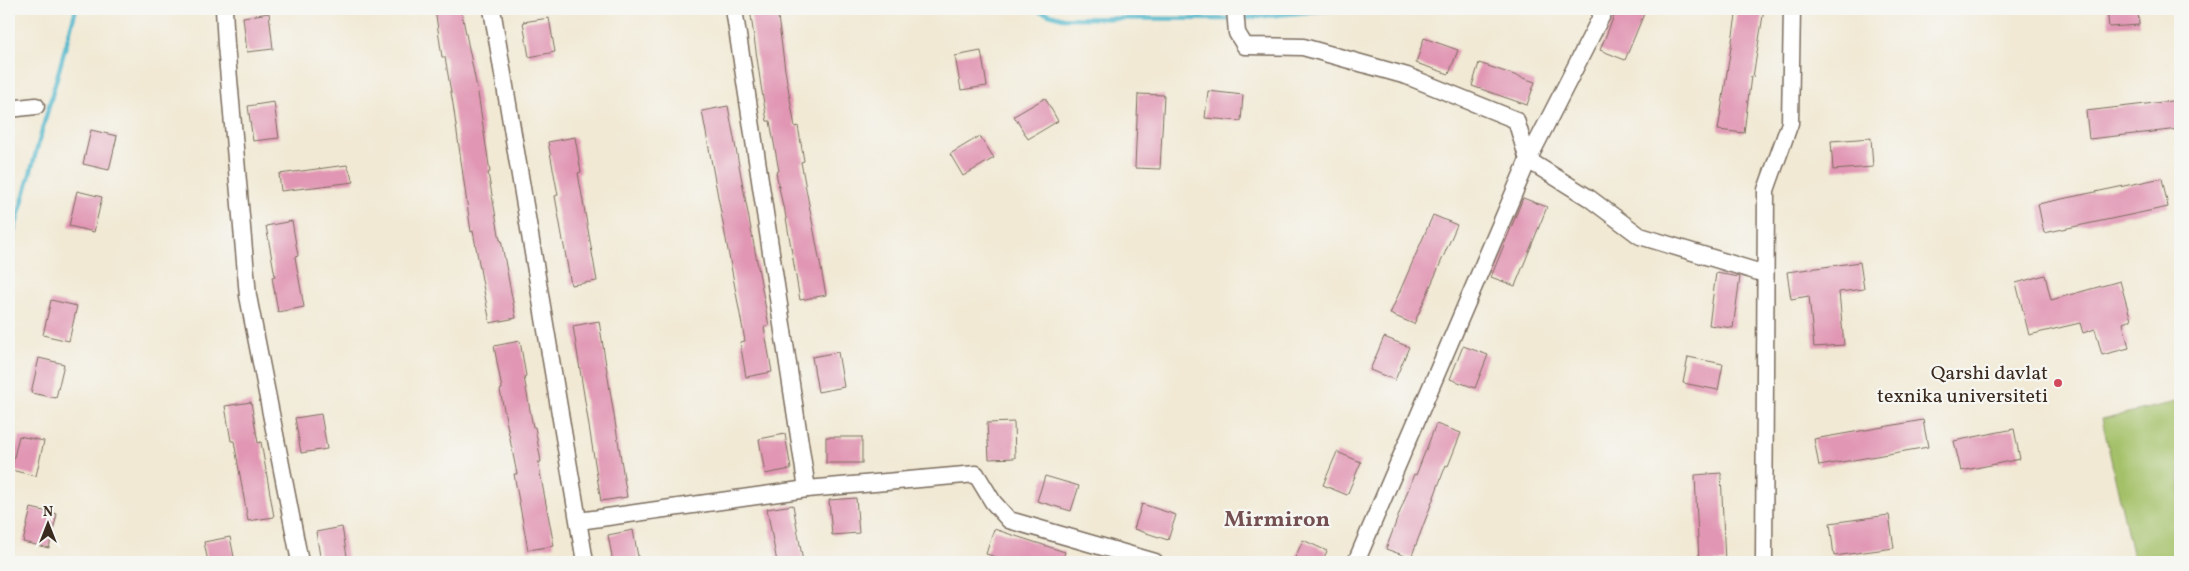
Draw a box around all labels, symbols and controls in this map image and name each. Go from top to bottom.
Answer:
place label: Qarshi davlat texnika universiteti [1877,360,2048,411]
marker: Qarshi davlat texnika universiteti [2052,377,2064,389]
north arrow [22,498,72,548]
text: N [43,503,53,522]
district label: Mirmiron [1224,505,1330,536]

